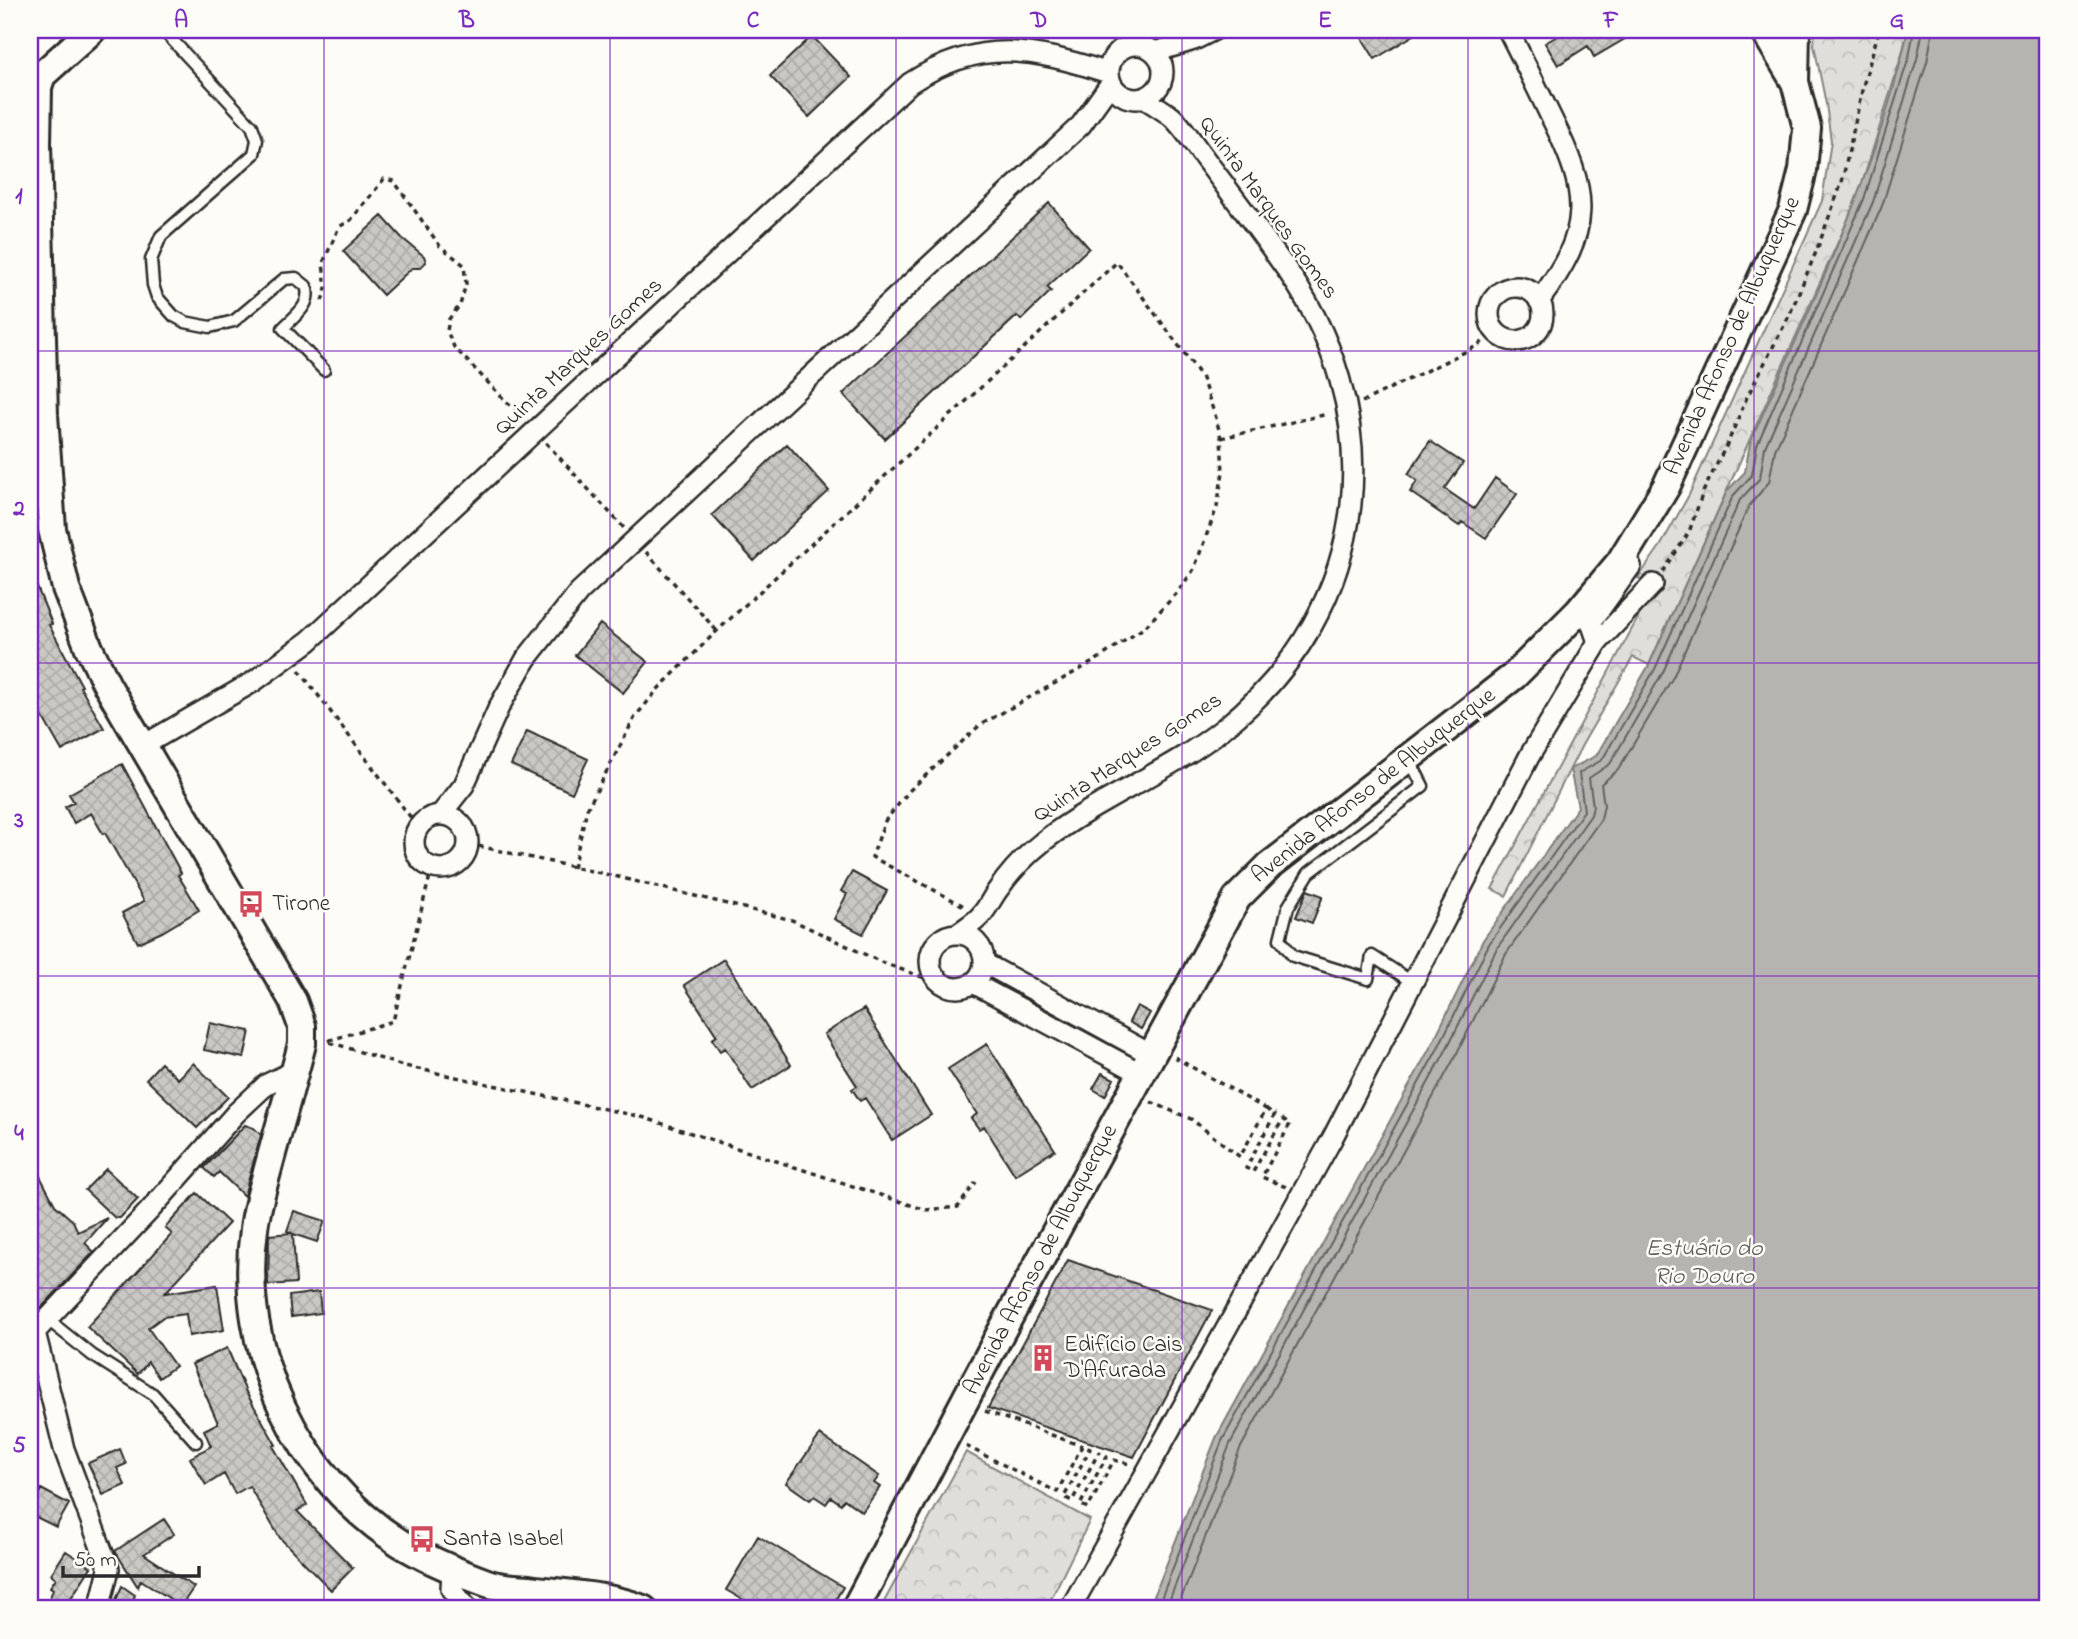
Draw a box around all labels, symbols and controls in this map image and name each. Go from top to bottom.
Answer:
text: A [174,5,188,38]
text: B [458,5,475,38]
text: C [747,5,760,38]
text: D [1030,5,1047,38]
text: E [1318,5,1332,38]
text: F [1603,5,1619,38]
text: G [1890,5,1904,38]
street label: Quinta Marques Gomes [1190,110,1346,306]
text: 1 [15,181,23,214]
street label: Avenida Afonso de Albuquerque [1656,191,1810,481]
street label: Quinta Marques Gomes [488,270,670,444]
text: 2 [12,493,25,526]
street label: Avenida Afonso de Albuquerque [1245,680,1504,892]
street label: Quinta Marques Gomes [1027,684,1229,832]
text: 3 [13,805,24,838]
place label: Tirone [272,888,331,921]
bus stop icon: Tirone [236,889,266,919]
text: 4 [14,1118,24,1151]
street label: Avenida Afonso de Albuquerque [956,1118,1127,1401]
water label: Estuário do Rio Douro [1646,1232,1764,1295]
place label: Edifício Cais D'Afurada [1063,1329,1183,1388]
building icon: Edifício Cais D'Afurada [1028,1343,1058,1373]
text: 5 [12,1430,26,1463]
place label: Santa Isabel [443,1523,563,1556]
bus stop icon: Santa Isabel [407,1524,437,1554]
scale bar [63,1534,200,1578]
text: 50 m [74,1546,117,1576]

